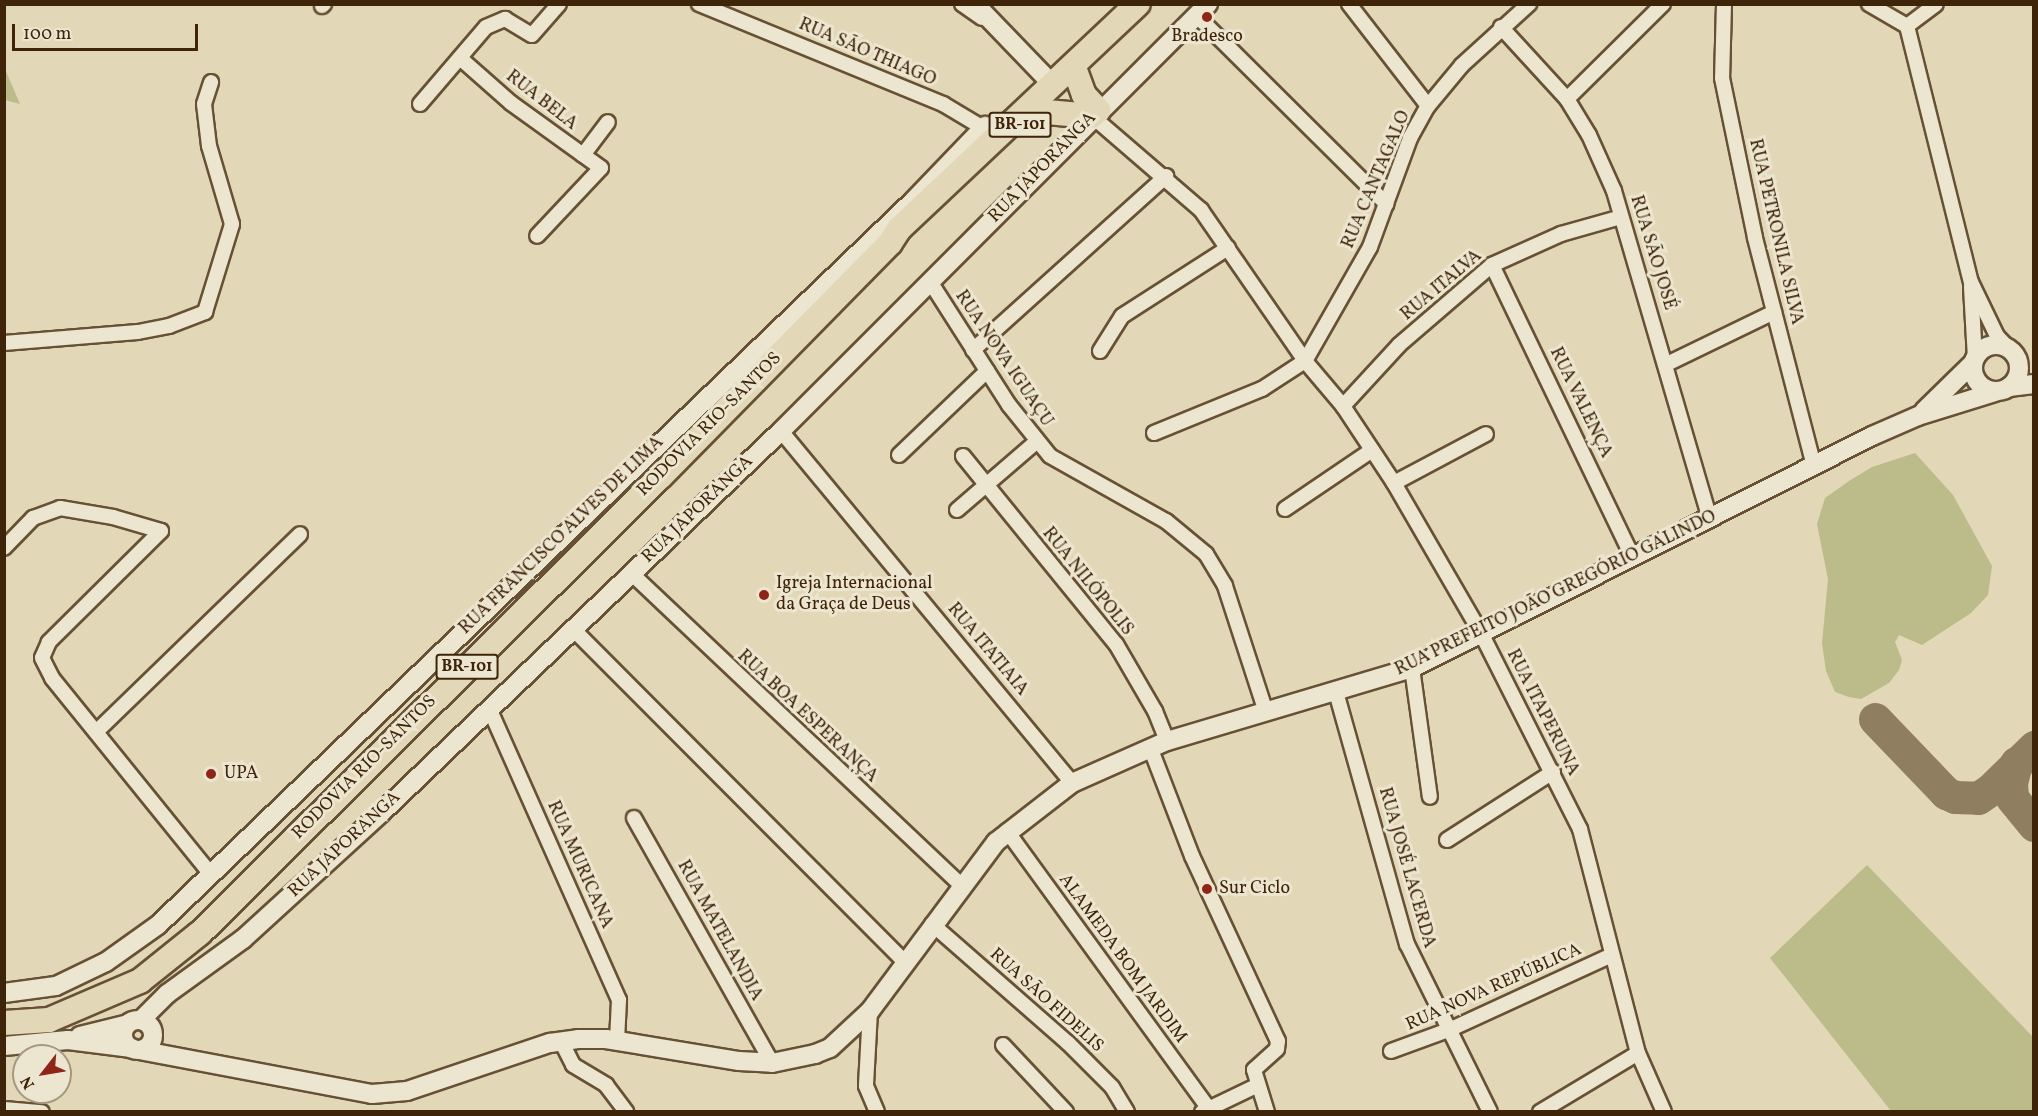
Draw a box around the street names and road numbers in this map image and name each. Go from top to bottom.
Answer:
street label: RUA SÃO THIAGO [795,14,939,92]
street label: RUA BELA [501,66,581,136]
street label: RUA JAPORANGA [985,108,1101,228]
street label: RUA CANTAGALO [1338,108,1416,252]
road number: BR-101 [988,112,1052,138]
street label: RUA PETRONILA SILVA [1743,137,1807,327]
street label: RUA SÃO JOSÉ [1624,193,1680,313]
street label: RUA ITALVA [1397,246,1487,326]
street label: RUA NOVA IGUAÇU [949,287,1057,431]
street label: RUA VALENÇA [1544,344,1616,462]
street label: RODOVIA RIO-SANTOS [633,348,787,502]
street label: RUA FRANCISCO ALVES DE LIMA [455,432,669,640]
street label: RUA JAPORANGA [638,452,758,568]
street label: RUA PREFEITO JOÃO GREGÓRIO GALINDO [1392,507,1720,681]
street label: RUA NILÓPOLIS [1037,524,1137,640]
street label: RUA ITATIAIA [942,599,1032,701]
street label: RUA BOA ESPERANÇA [732,646,882,788]
street label: RUA ITAPERUNA [1501,646,1583,780]
road number: BR-101 [436,654,498,680]
street label: RODOVIA RIO-SANTOS [288,691,442,845]
street label: RUA JOSÉ LACERDA [1373,785,1439,951]
street label: RUA JAPORANGA [284,787,406,903]
street label: RUA MURICANA [541,798,617,932]
street label: RUA MATELANDIA [671,857,767,1005]
street label: ALAMEDA BOM JARDIM [1053,870,1191,1048]
street label: RUA NOVA REPÚBLICA [1403,940,1585,1036]
street label: RUA SÃO FIDELIS [985,944,1107,1058]

